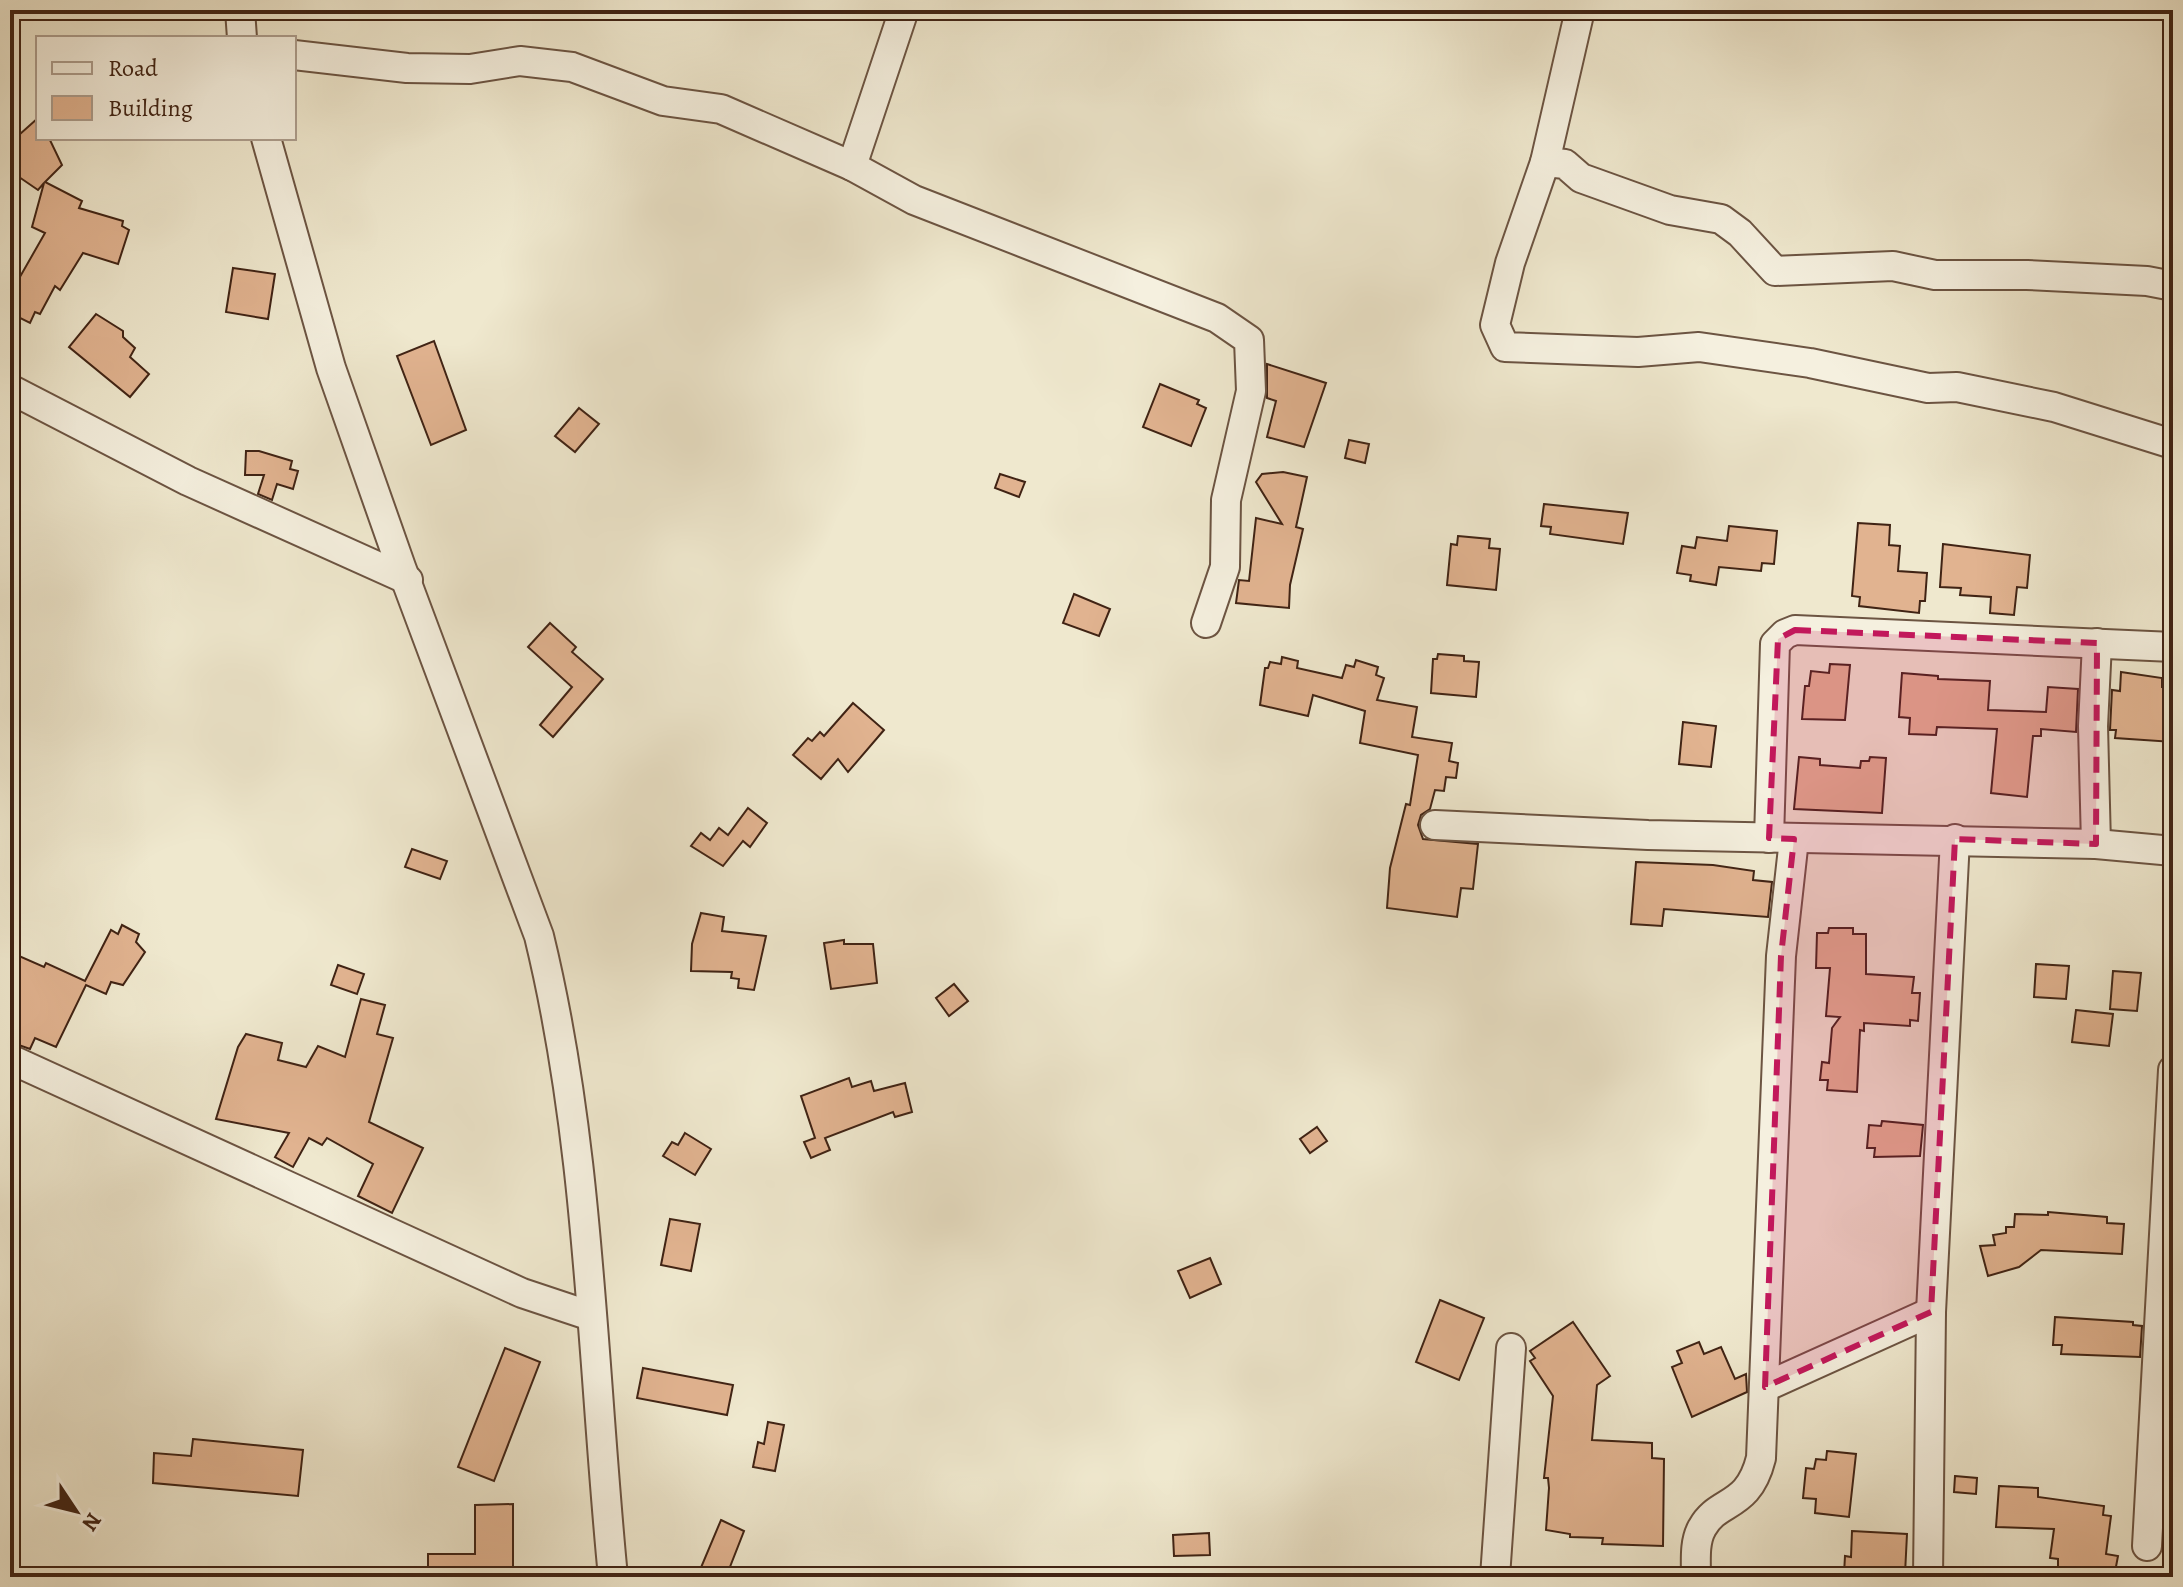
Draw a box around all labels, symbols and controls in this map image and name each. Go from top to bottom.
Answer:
legend [36,36,296,140]
text: Road [108,52,158,84]
text: Building [108,92,193,124]
north arrow [36,1471,116,1551]
text: N [75,1507,108,1537]

